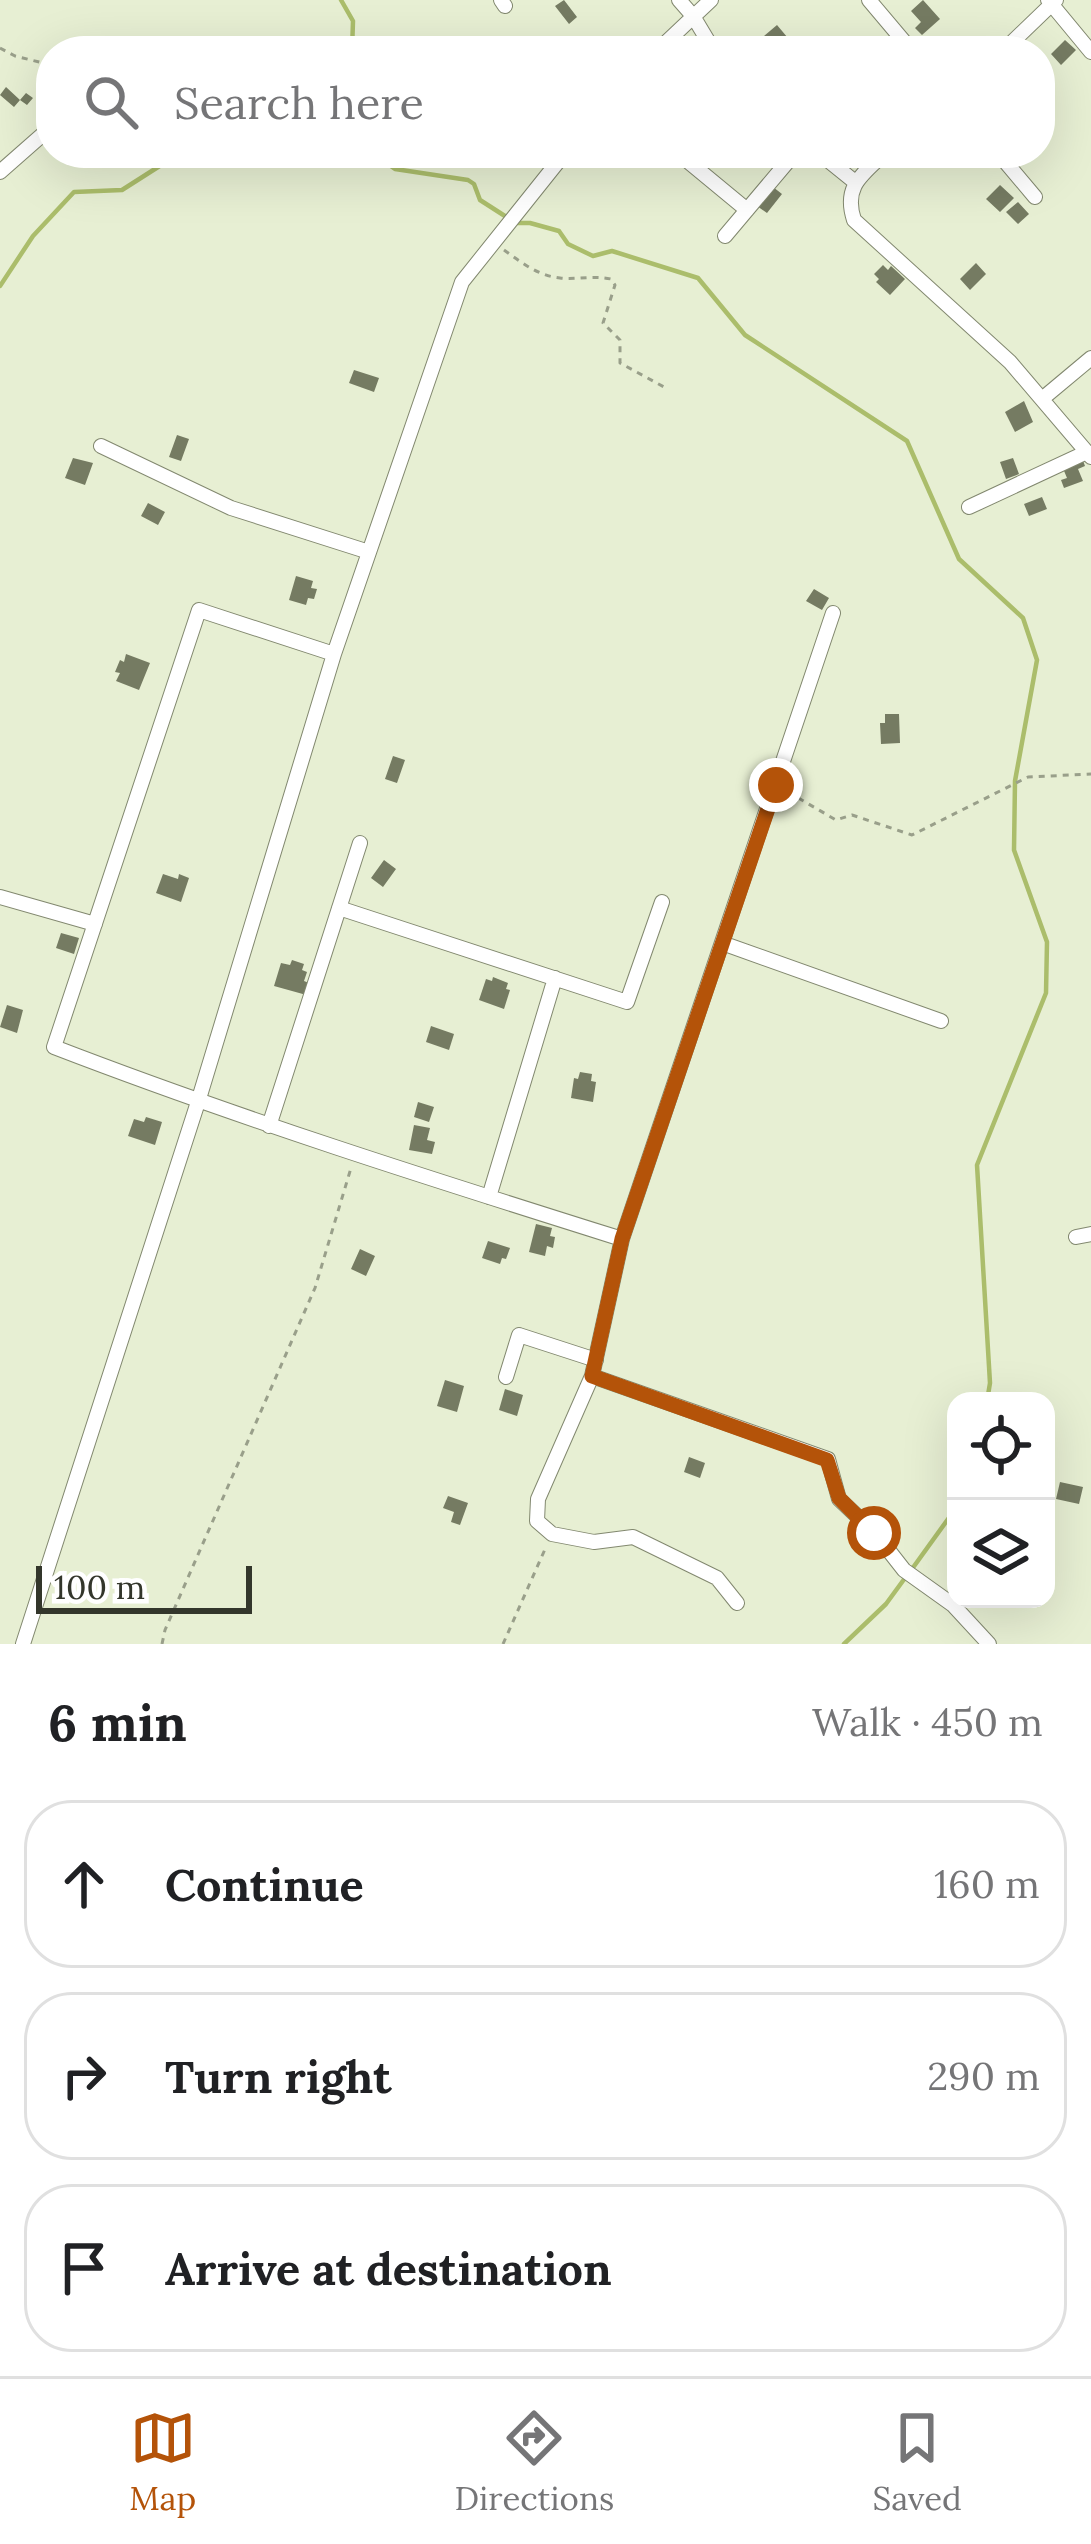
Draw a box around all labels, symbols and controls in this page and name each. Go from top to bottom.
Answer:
search box [36,36,1055,168]
icon: search [78,69,144,135]
text: Search here [174,74,424,131]
route end [749,758,803,812]
map controls [947,1392,1055,1608]
button: locate [947,1392,1055,1500]
button: layers [947,1500,1055,1608]
route start [847,1506,901,1560]
scale bar [36,1560,252,1613]
text: 100 m [54,1566,145,1608]
text: 6 min [48,1690,187,1755]
text: Walk · 450 m [812,1697,1043,1747]
icon: ahead [51,1851,117,1917]
text: Continue [165,1856,364,1913]
text: 160 m [934,1859,1040,1909]
icon: right [51,2043,117,2109]
text: Turn right [165,2048,392,2105]
text: 290 m [927,2051,1040,2101]
icon: arrive [51,2235,117,2301]
text: Arrive at destination [165,2240,612,2297]
tab: Map [129,2405,196,2519]
tab: Directions [455,2405,614,2519]
tab: Saved [873,2405,962,2519]

